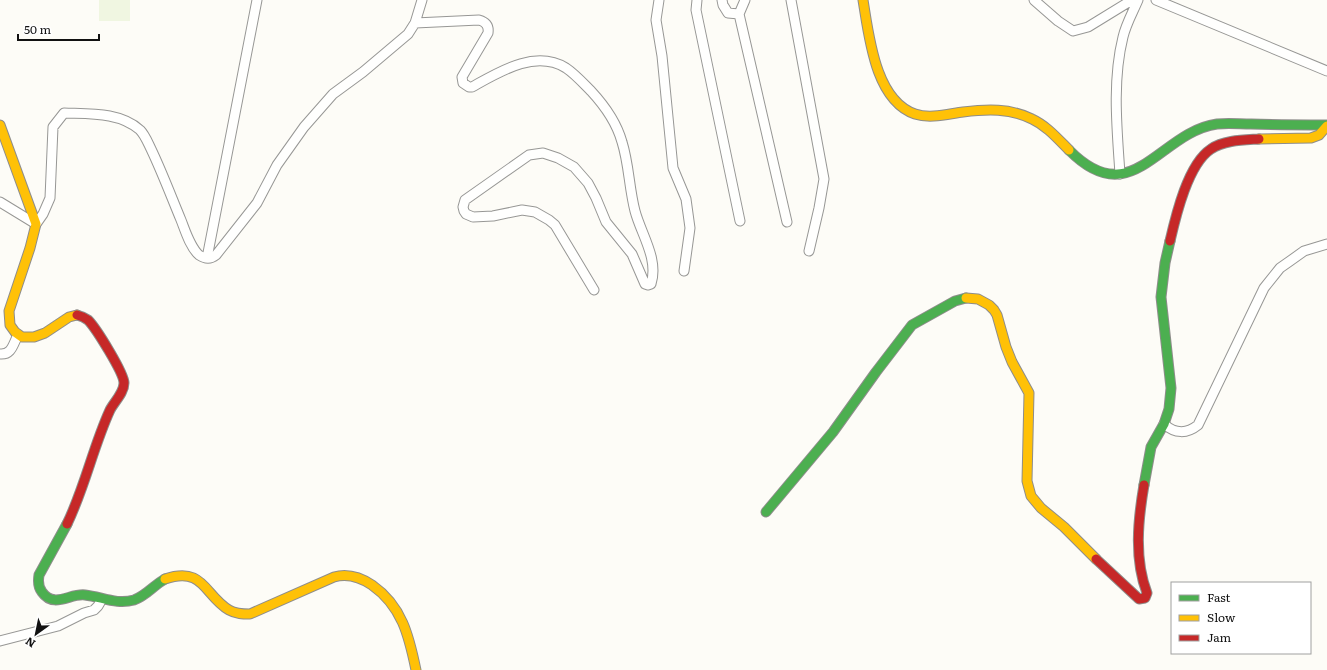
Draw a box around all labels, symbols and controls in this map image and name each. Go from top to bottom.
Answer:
scale bar [18,16,99,42]
text: 50 m [24,20,51,38]
legend [1171,582,1311,654]
text: Fast [1207,588,1231,606]
text: Slow [1207,608,1236,626]
north arrow [16,614,56,654]
text: Jam [1207,628,1232,646]
text: N [22,634,38,652]

